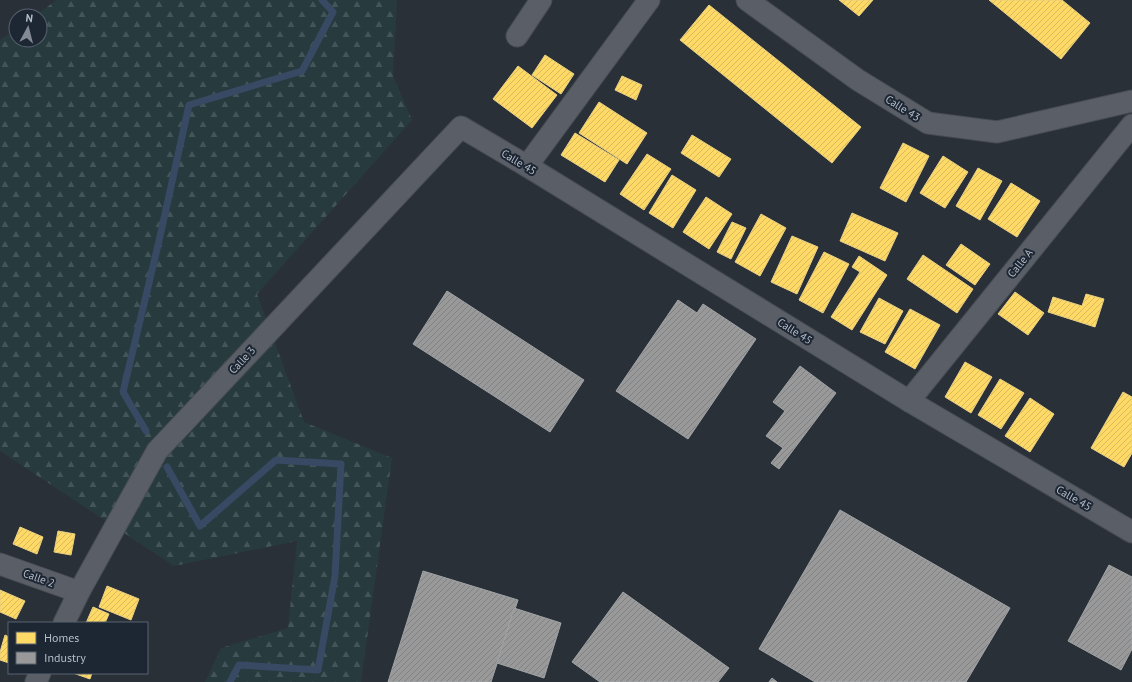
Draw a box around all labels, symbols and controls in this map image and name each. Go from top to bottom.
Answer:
north arrow [8,8,48,48]
text: N [25,11,34,25]
street label: Calle 43 [883,92,923,124]
street label: Calle 45 [499,146,539,178]
street label: Calle A [1004,245,1036,280]
street label: Calle 45 [775,315,815,347]
street label: Calle 3 [226,343,258,377]
street label: Calle 45 [1054,482,1094,514]
street label: Calle 2 [21,566,57,590]
legend [8,622,148,674]
text: Homes [44,630,79,645]
text: Industry [44,650,86,665]

